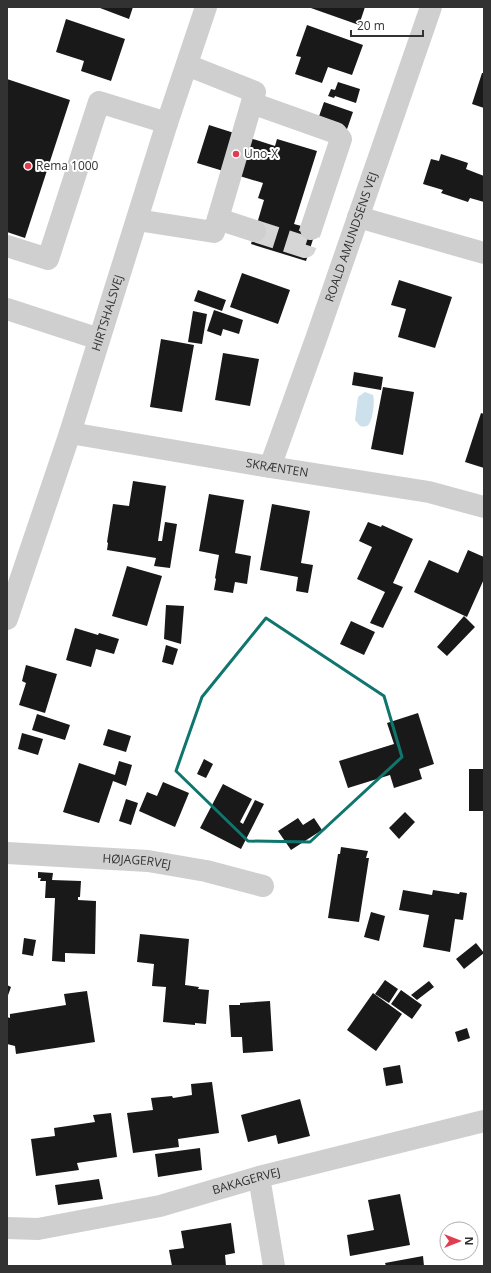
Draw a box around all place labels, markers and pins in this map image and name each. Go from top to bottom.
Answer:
place label: Uno-X [244,145,278,162]
marker: Uno-X [231,149,241,159]
place label: Rema 1000 [36,157,99,174]
marker: Rema 1000 [23,161,33,171]

